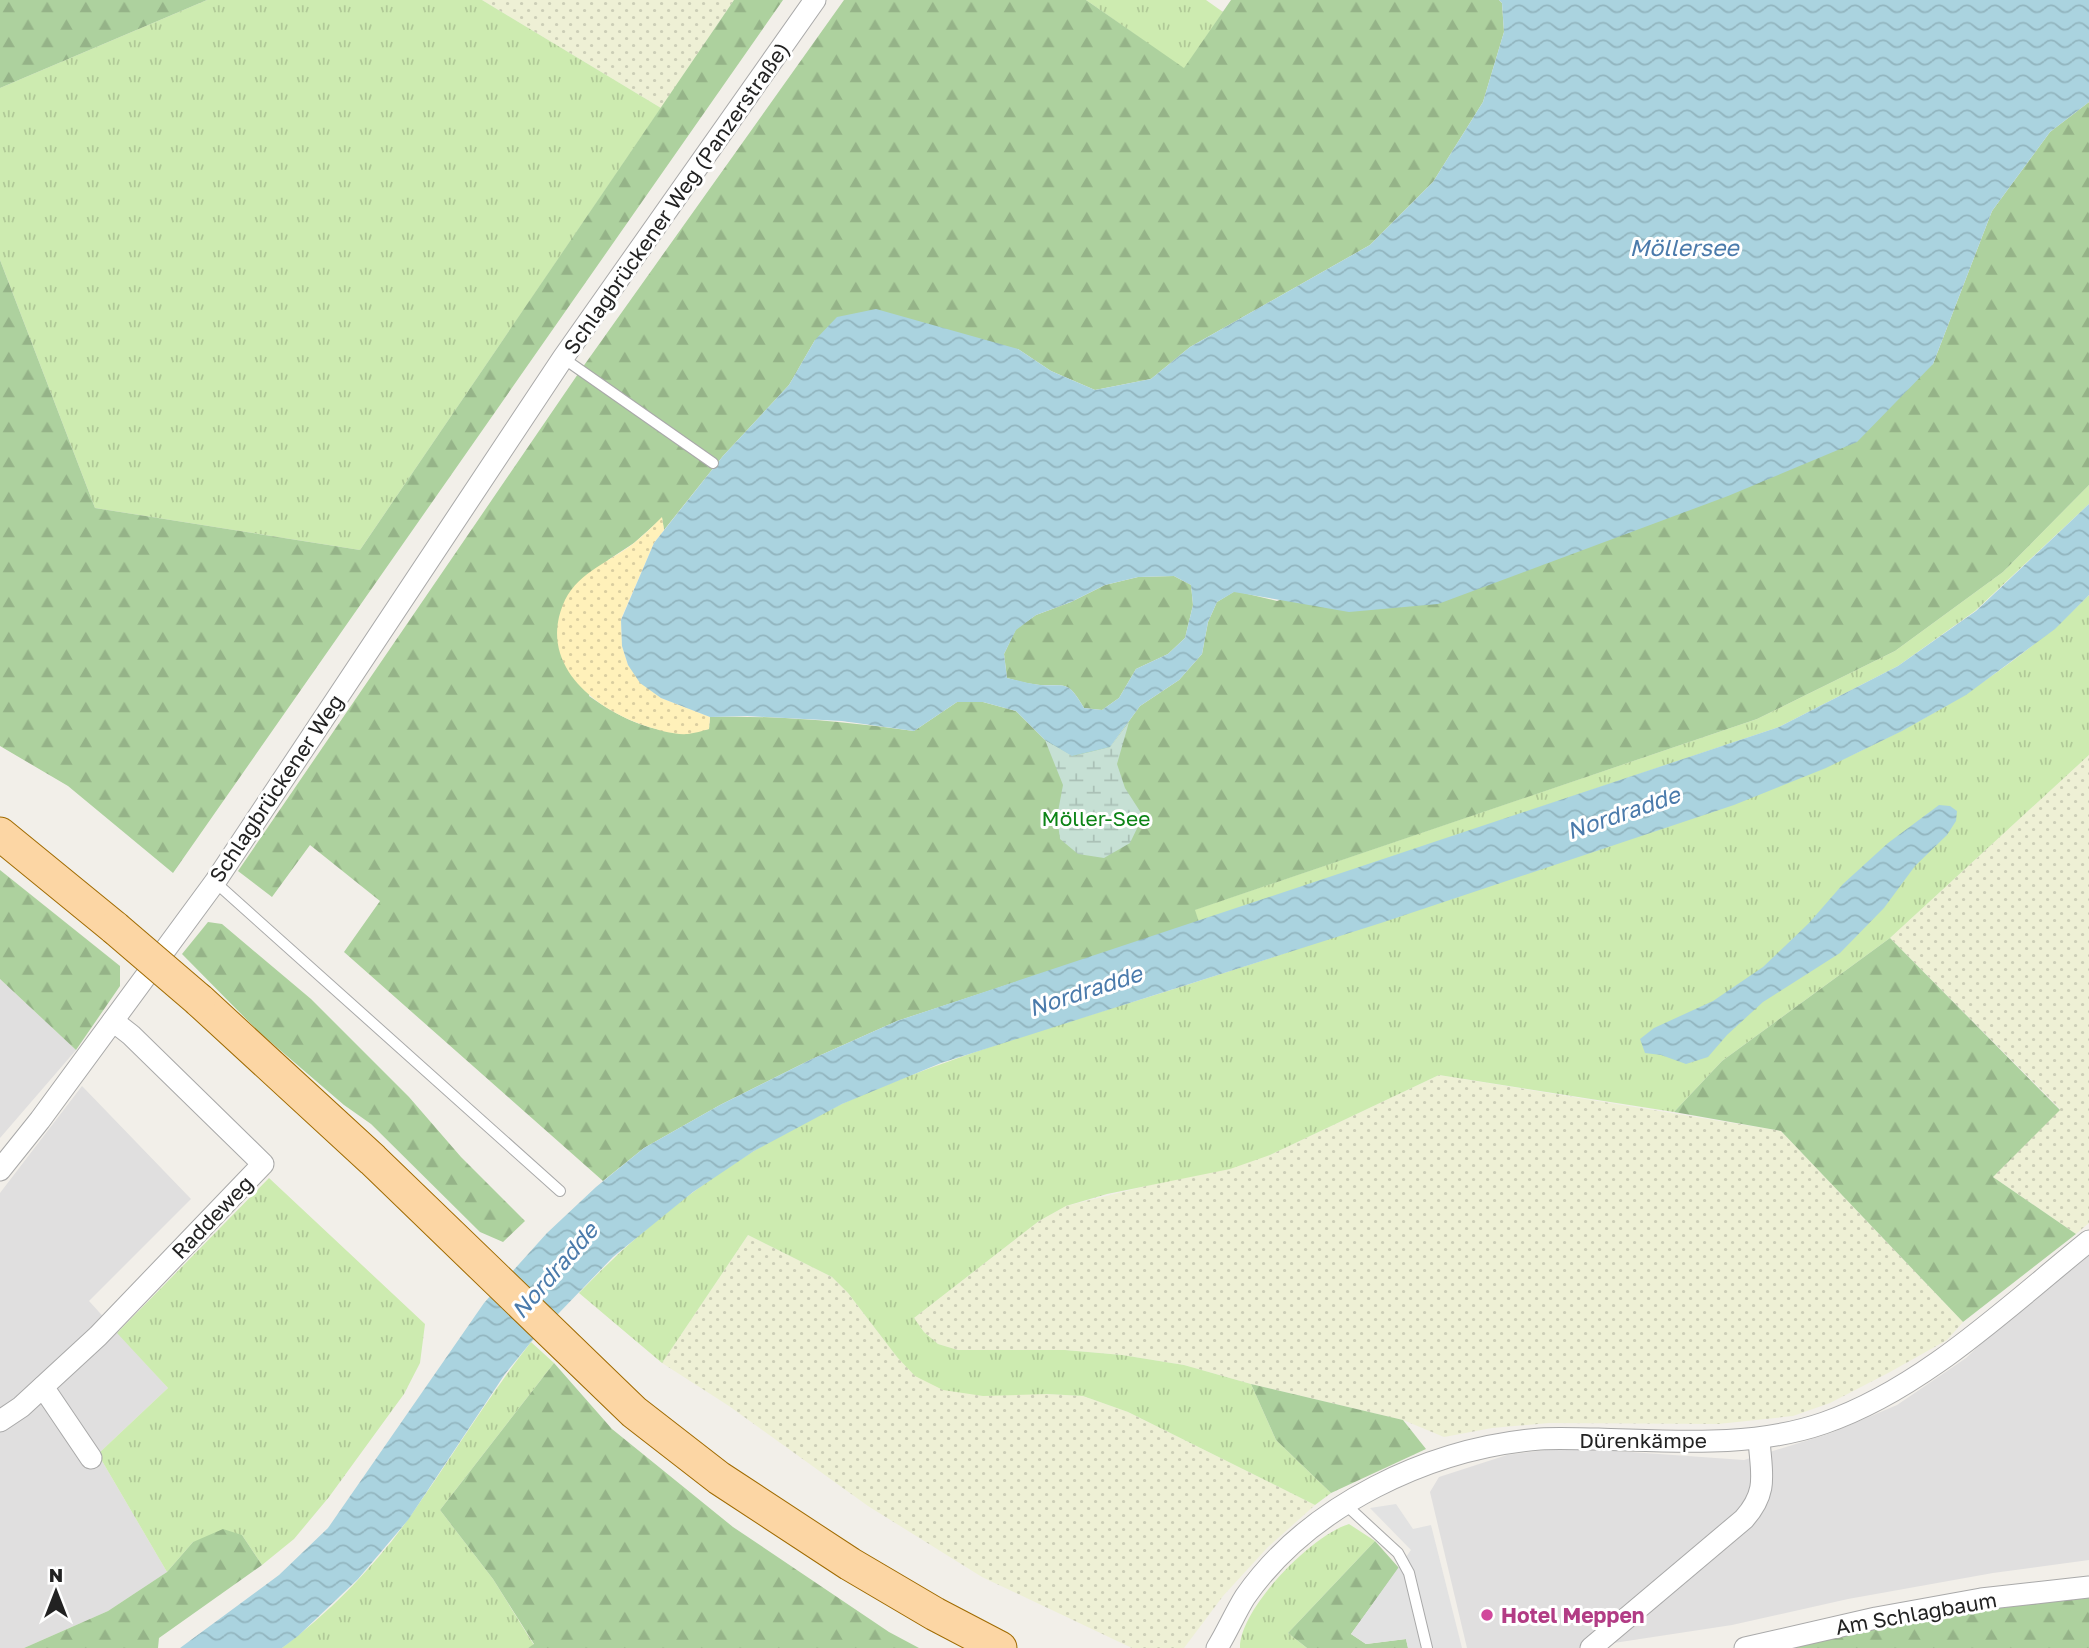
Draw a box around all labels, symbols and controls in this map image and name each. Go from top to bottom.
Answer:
street label: Schlagbrückener Weg (Panzerstraße) [558,37,794,359]
water label: Möllersee [1629,233,1740,261]
street label: Schlagbrückener Weg [203,689,349,887]
water label: Nordradde [1563,779,1685,844]
park label: Möller-See [1042,805,1150,831]
water label: Nordradde [1025,958,1147,1021]
street label: Raddeweg [166,1170,258,1264]
water label: Nordradde [505,1215,604,1324]
street label: Dürenkämpe [1579,1427,1707,1453]
north arrow [21,1557,91,1627]
text: N [49,1563,63,1586]
street label: Am Schlagbaum [1833,1586,1999,1640]
place label: Hotel Meppen [1501,1602,1645,1628]
marker: Hotel Meppen [1479,1607,1495,1623]

